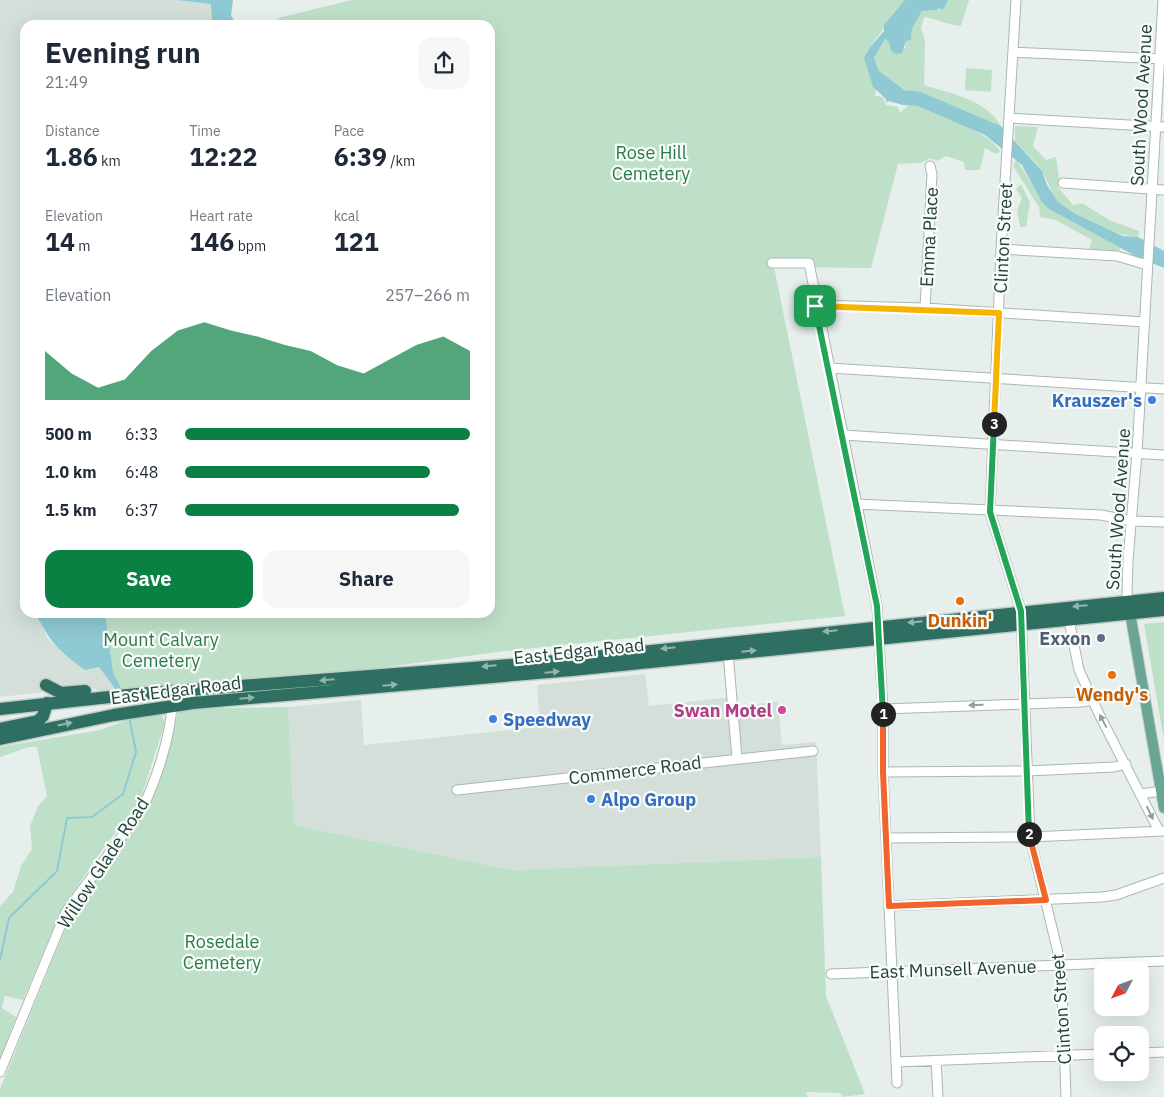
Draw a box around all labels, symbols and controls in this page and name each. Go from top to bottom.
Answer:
street label: South Wood Avenue [1125,23,1157,187]
text: Evening run [45,34,201,71]
button: share [418,37,470,89]
text: 21:49 [45,72,88,92]
text: Distance [45,122,100,140]
text: Time [189,122,221,140]
text: Pace [334,122,364,140]
text: 1.86 [45,140,98,173]
text: 12:22 [189,140,258,173]
text: 6:39 [334,140,387,173]
park label: Rose Hill Cemetery [612,141,690,185]
text: km [98,152,121,170]
text: /km [387,152,415,170]
street label: Clinton Street [989,182,1017,294]
street label: Emma Place [915,186,943,288]
text: Elevation [45,207,103,225]
text: Heart rate [189,207,253,225]
text: kcal [334,207,359,225]
text: 14 [45,225,75,258]
text: 146 [189,225,234,258]
text: 121 [334,225,379,258]
text: m [75,237,91,255]
text: bpm [234,237,266,255]
text: Elevation [45,285,111,305]
text: 257–266 m [385,285,470,305]
pin [794,285,836,327]
icon: arrive [801,292,829,320]
place label: Krauszer's [1052,389,1142,412]
marker: Krauszer's [1146,394,1158,406]
pin: 3 [982,412,1006,436]
text: 3 [990,415,999,433]
text: 500 m [45,424,92,444]
text: 6:33 [125,424,158,444]
street label: South Wood Avenue [1101,427,1135,591]
text: 1.0 km [45,462,96,482]
text: 6:48 [125,462,158,482]
text: 1.5 km [45,500,96,520]
text: 6:37 [125,500,158,520]
button: Save [45,550,253,608]
button: Share [263,550,470,608]
marker: Dunkin' [954,595,966,607]
one-way arrow [1072,602,1088,610]
place label: Dunkin' [928,609,992,632]
one-way arrow [907,618,923,626]
one-way arrow [822,627,838,635]
place label: Exxon [1039,627,1091,650]
park label: Mount Calvary Cemetery [103,628,219,672]
marker: Exxon [1095,632,1107,644]
street label: East Edgar Road [512,633,646,669]
one-way arrow [660,644,676,652]
one-way arrow [741,647,757,655]
one-way arrow [481,663,497,671]
one-way arrow [545,668,561,676]
marker: Wendy's [1106,669,1118,681]
street label: East Edgar Road [109,671,243,709]
one-way arrow [319,676,335,684]
one-way arrow [383,681,399,689]
place label: Wendy's [1076,683,1148,706]
one-way arrow [240,694,256,702]
place label: Swan Motel [673,699,773,722]
pin: 1 [870,702,896,726]
one-way arrow [968,702,984,710]
marker: Swan Motel [776,704,788,716]
text: 1 [879,705,888,723]
place label: Speedway [503,708,591,731]
marker: Speedway [487,713,499,725]
one-way arrow [1099,714,1107,729]
one-way arrow [57,720,73,728]
street label: Commerce Road [567,750,703,790]
place label: Alpo Group [601,788,696,811]
street label: Willow Glade Road [52,793,154,933]
marker: Alpo Group [585,793,597,805]
one-way arrow [1146,806,1154,820]
pin: 2 [1016,822,1042,846]
text: 2 [1025,825,1034,843]
park label: Rosedale Cemetery [183,930,261,974]
street label: Clinton Street [1046,953,1076,1065]
street label: East Munsell Avenue [869,955,1037,983]
north arrow [1094,961,1149,1016]
map controls [1094,961,1149,1081]
button: locate [1094,1026,1149,1081]

